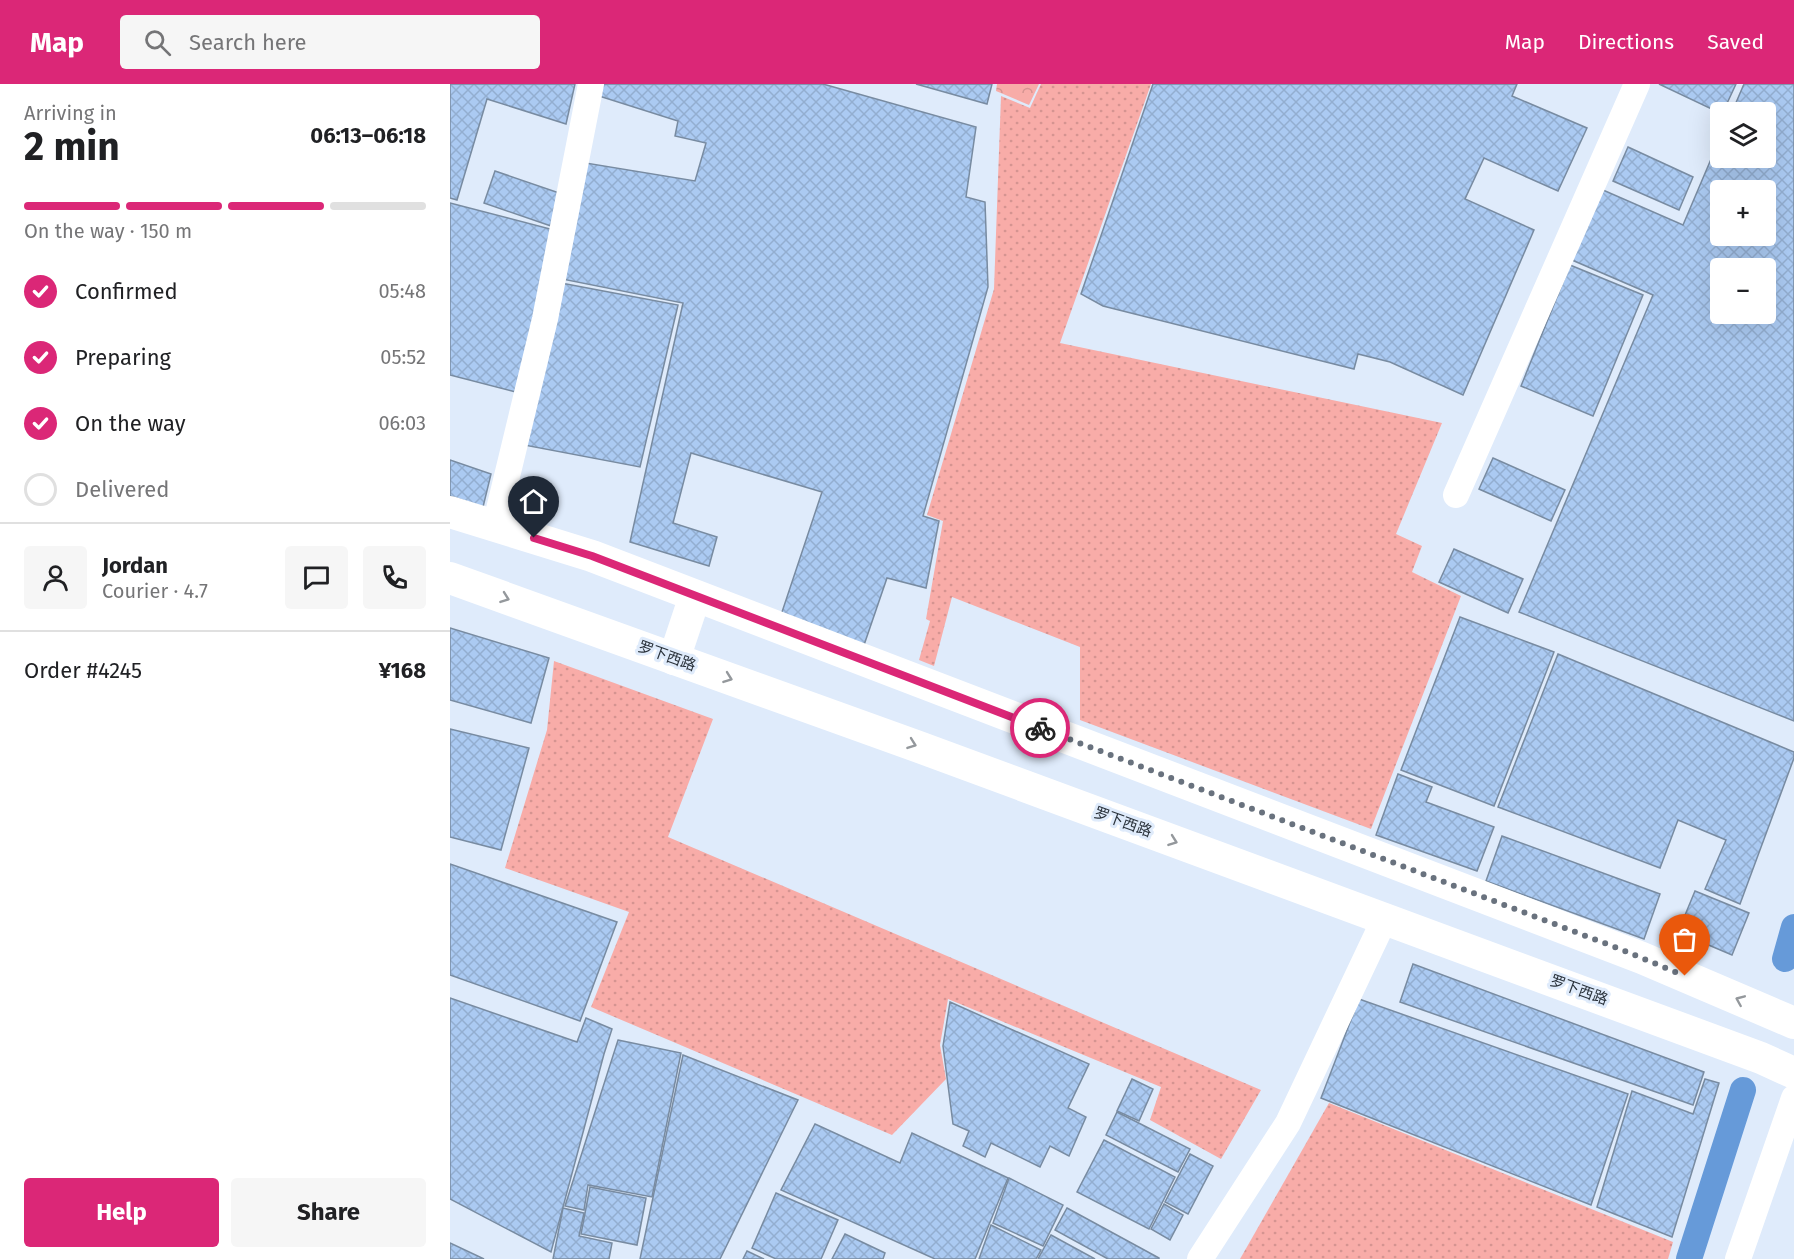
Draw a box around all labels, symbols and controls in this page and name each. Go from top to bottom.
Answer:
search box [120,15,540,69]
text: Map [30,26,84,59]
icon: search [141,26,174,59]
text: Search here [189,29,307,56]
text: Map [1505,29,1545,55]
text: Directions [1578,29,1674,55]
text: Saved [1707,29,1764,55]
text: Arriving in [24,101,117,125]
map controls [1710,102,1776,324]
button: layers [1710,102,1776,168]
text: 06:13–06:18 [310,122,426,149]
text: 2 min [24,124,120,170]
button: + [1710,180,1776,246]
text: On the way · 150 m [24,219,192,243]
button: − [1710,258,1776,324]
icon: check [24,275,57,308]
text: Confirmed [75,278,178,305]
text: 05:48 [378,279,426,303]
icon: check [24,341,57,374]
text: Preparing [75,344,171,371]
text: 05:52 [380,345,426,369]
icon: check [24,407,57,440]
text: On the way [75,410,186,437]
text: 06:03 [378,411,426,435]
text: Delivered [75,476,170,503]
pin [508,476,559,538]
icon: home [517,485,550,518]
button: person [24,546,87,609]
button: chat [285,546,348,609]
button: phone [363,546,426,609]
text: Jordan [102,552,168,579]
text: Courier · 4.7 [102,579,208,603]
one-way arrow [499,591,510,604]
street label: 罗下西路 [636,637,698,675]
text: Order #4245 [24,657,142,684]
text: ¥168 [379,657,426,684]
one-way arrow [722,671,733,684]
courier [1010,698,1070,758]
icon: bike [1024,712,1057,745]
one-way arrow [906,737,917,750]
street label: 罗下西路 [1092,803,1154,841]
one-way arrow [1168,833,1178,846]
pin [1659,914,1710,976]
icon: bag [1668,923,1701,956]
street label: 罗下西路 [1548,971,1610,1009]
one-way arrow [1736,995,1747,1007]
button: Help [24,1178,219,1247]
button: Share [231,1178,426,1247]

